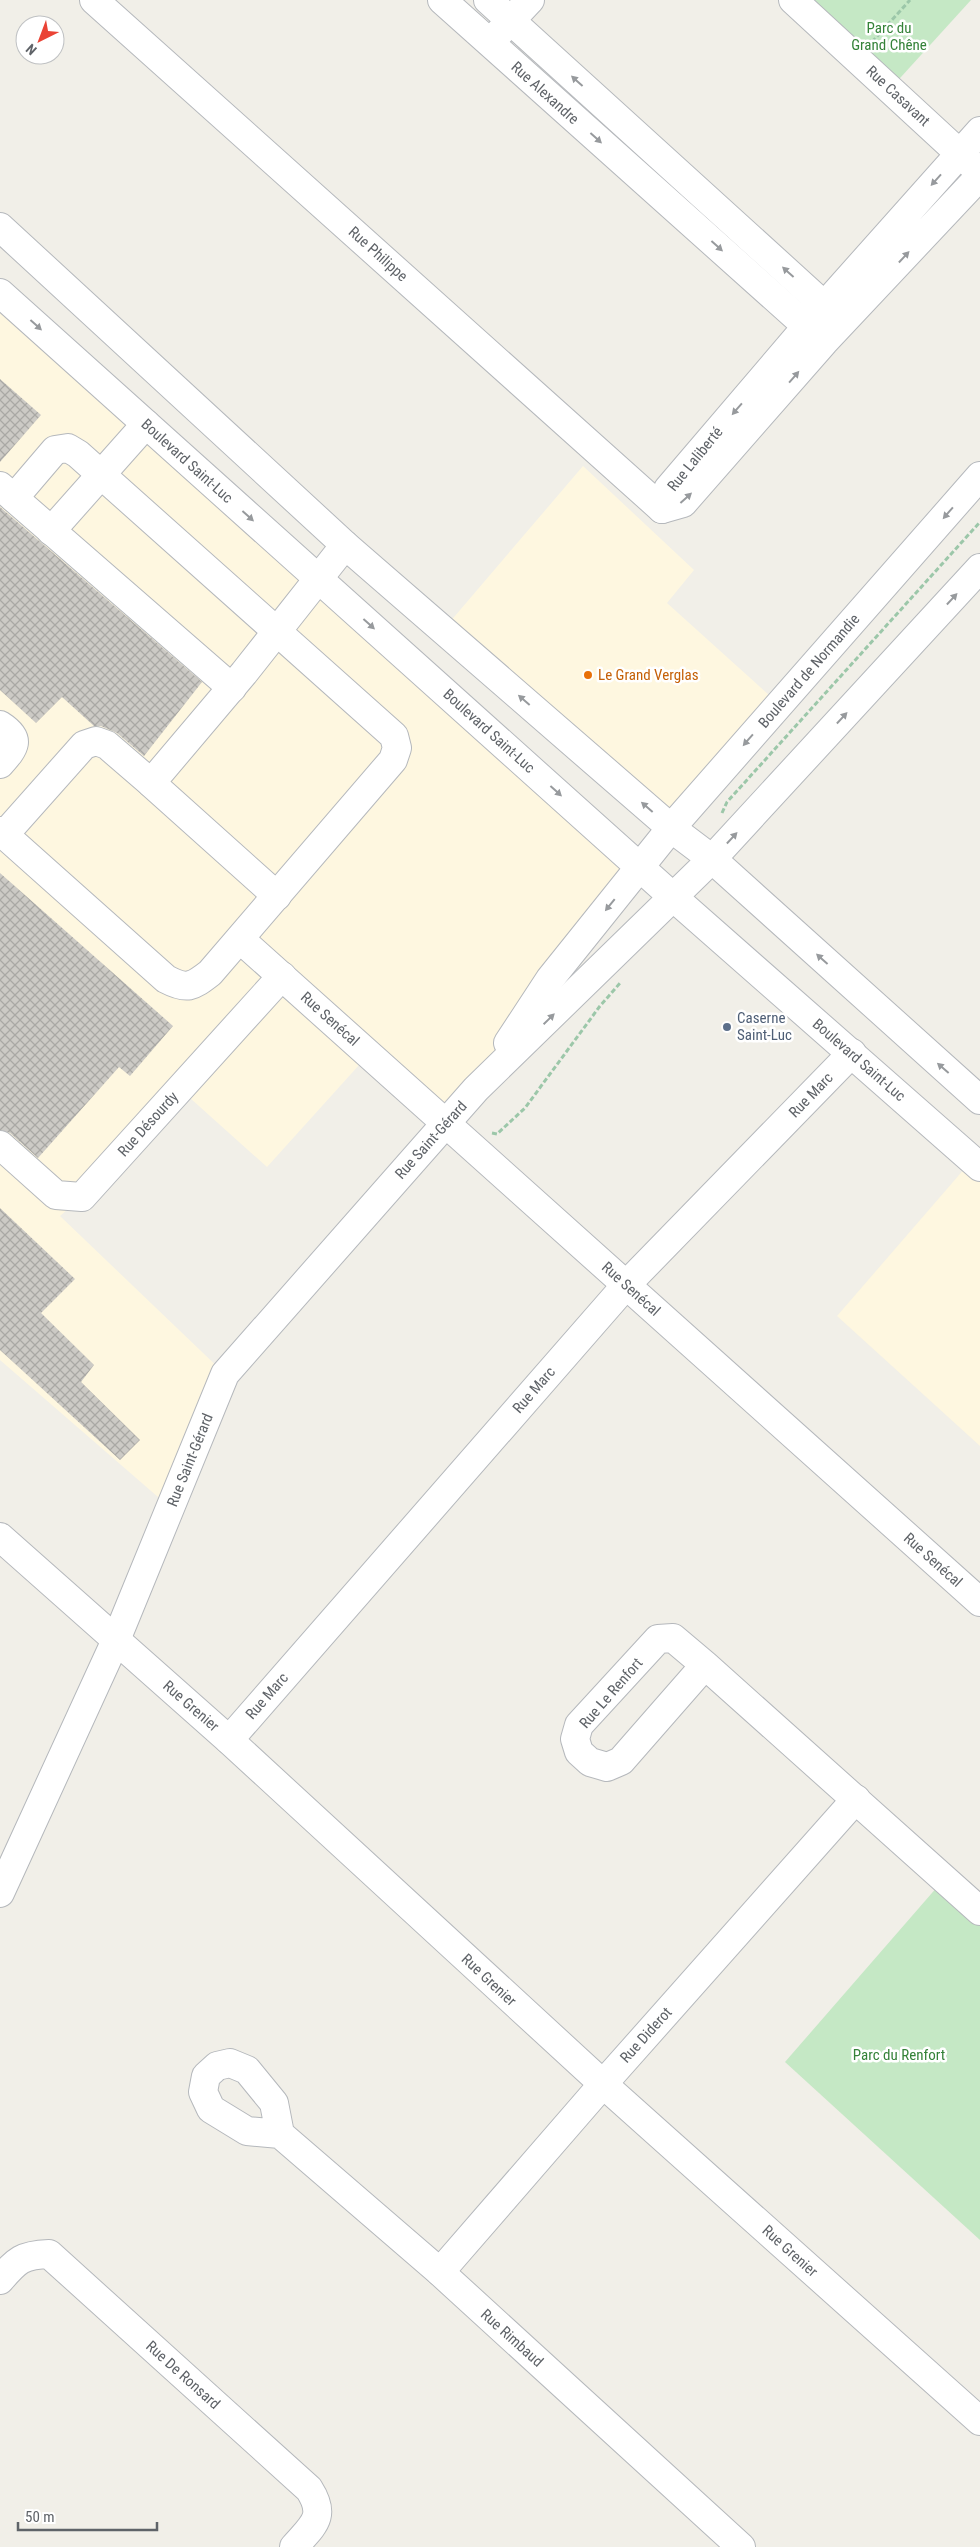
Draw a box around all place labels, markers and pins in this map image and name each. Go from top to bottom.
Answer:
place label: Le Grand Verglas [598,666,699,684]
marker: Le Grand Verglas [582,669,594,681]
place label: Caserne Saint-Luc [737,1009,792,1044]
marker: Caserne Saint-Luc [721,1021,733,1033]

